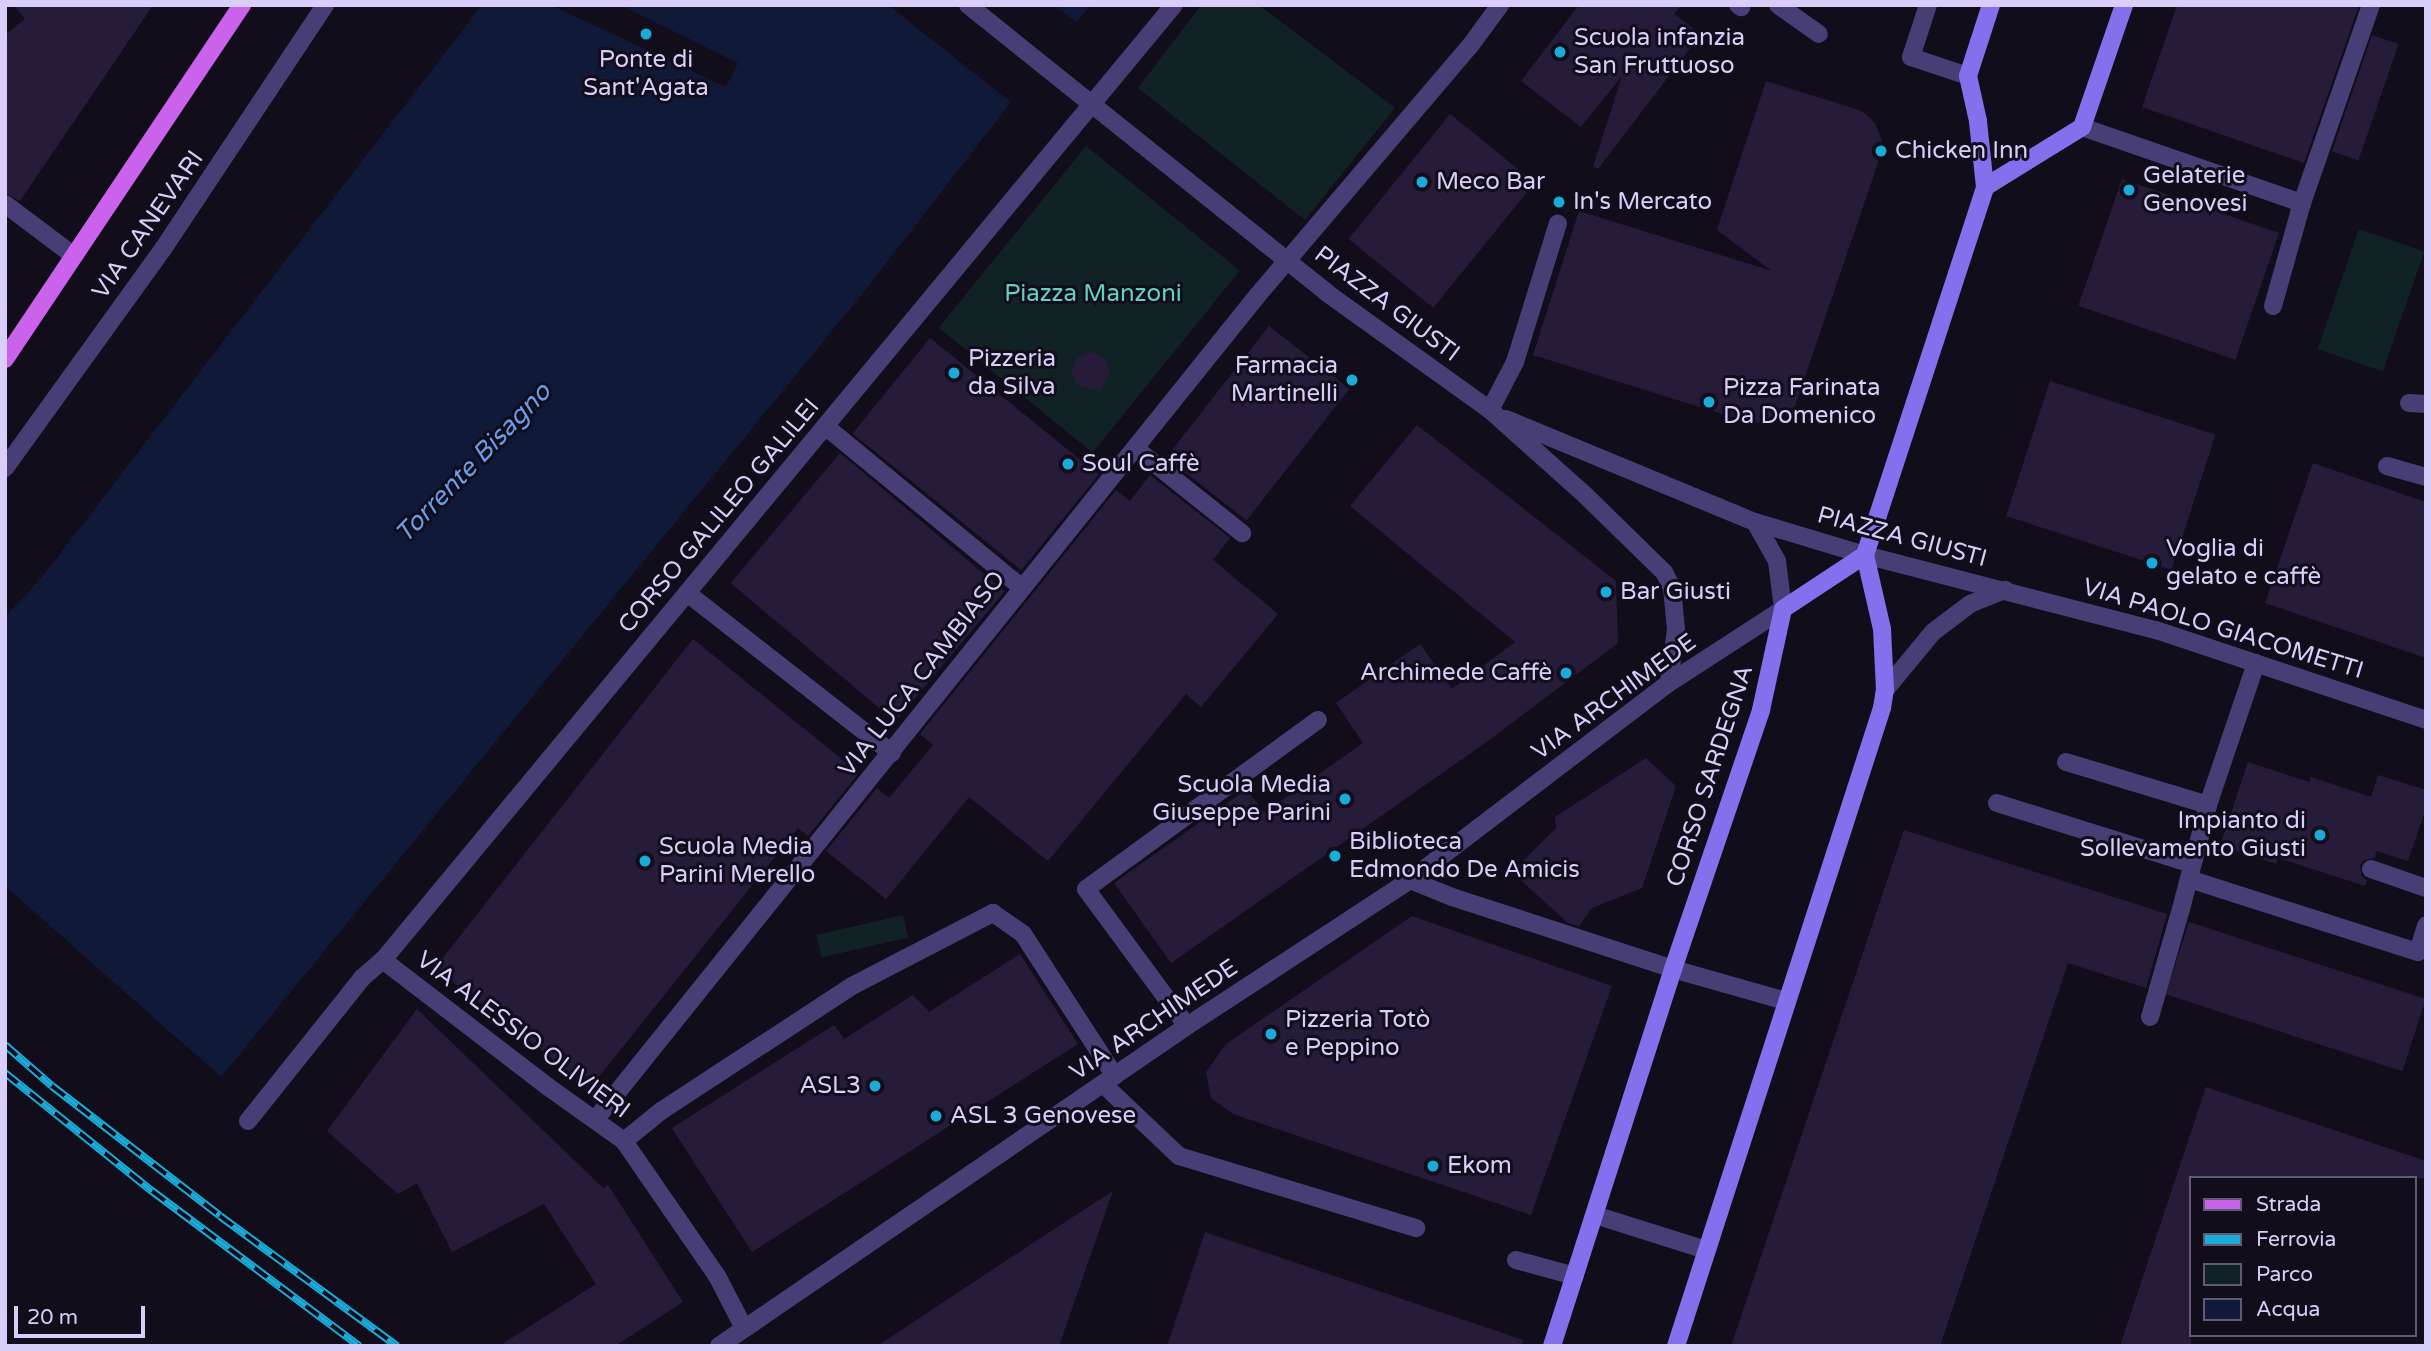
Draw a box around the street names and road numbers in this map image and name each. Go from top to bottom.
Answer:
street label: VIA CANEVARI [86,145,210,305]
street label: PIAZZA GIUSTI [1309,240,1465,368]
street label: CORSO GALILEO GALILEI [612,393,826,639]
street label: PIAZZA GIUSTI [1814,501,1990,573]
street label: VIA LUCA CAMBIASO [833,565,1011,783]
street label: VIA PAOLO GIACOMETTI [2079,573,2367,685]
street label: VIA ARCHIMEDE [1526,628,1702,766]
street label: CORSO SARDEGNA [1661,661,1759,891]
street label: VIA ALESSIO OLIVIERI [411,945,635,1125]
street label: VIA ARCHIMEDE [1065,953,1243,1087]

